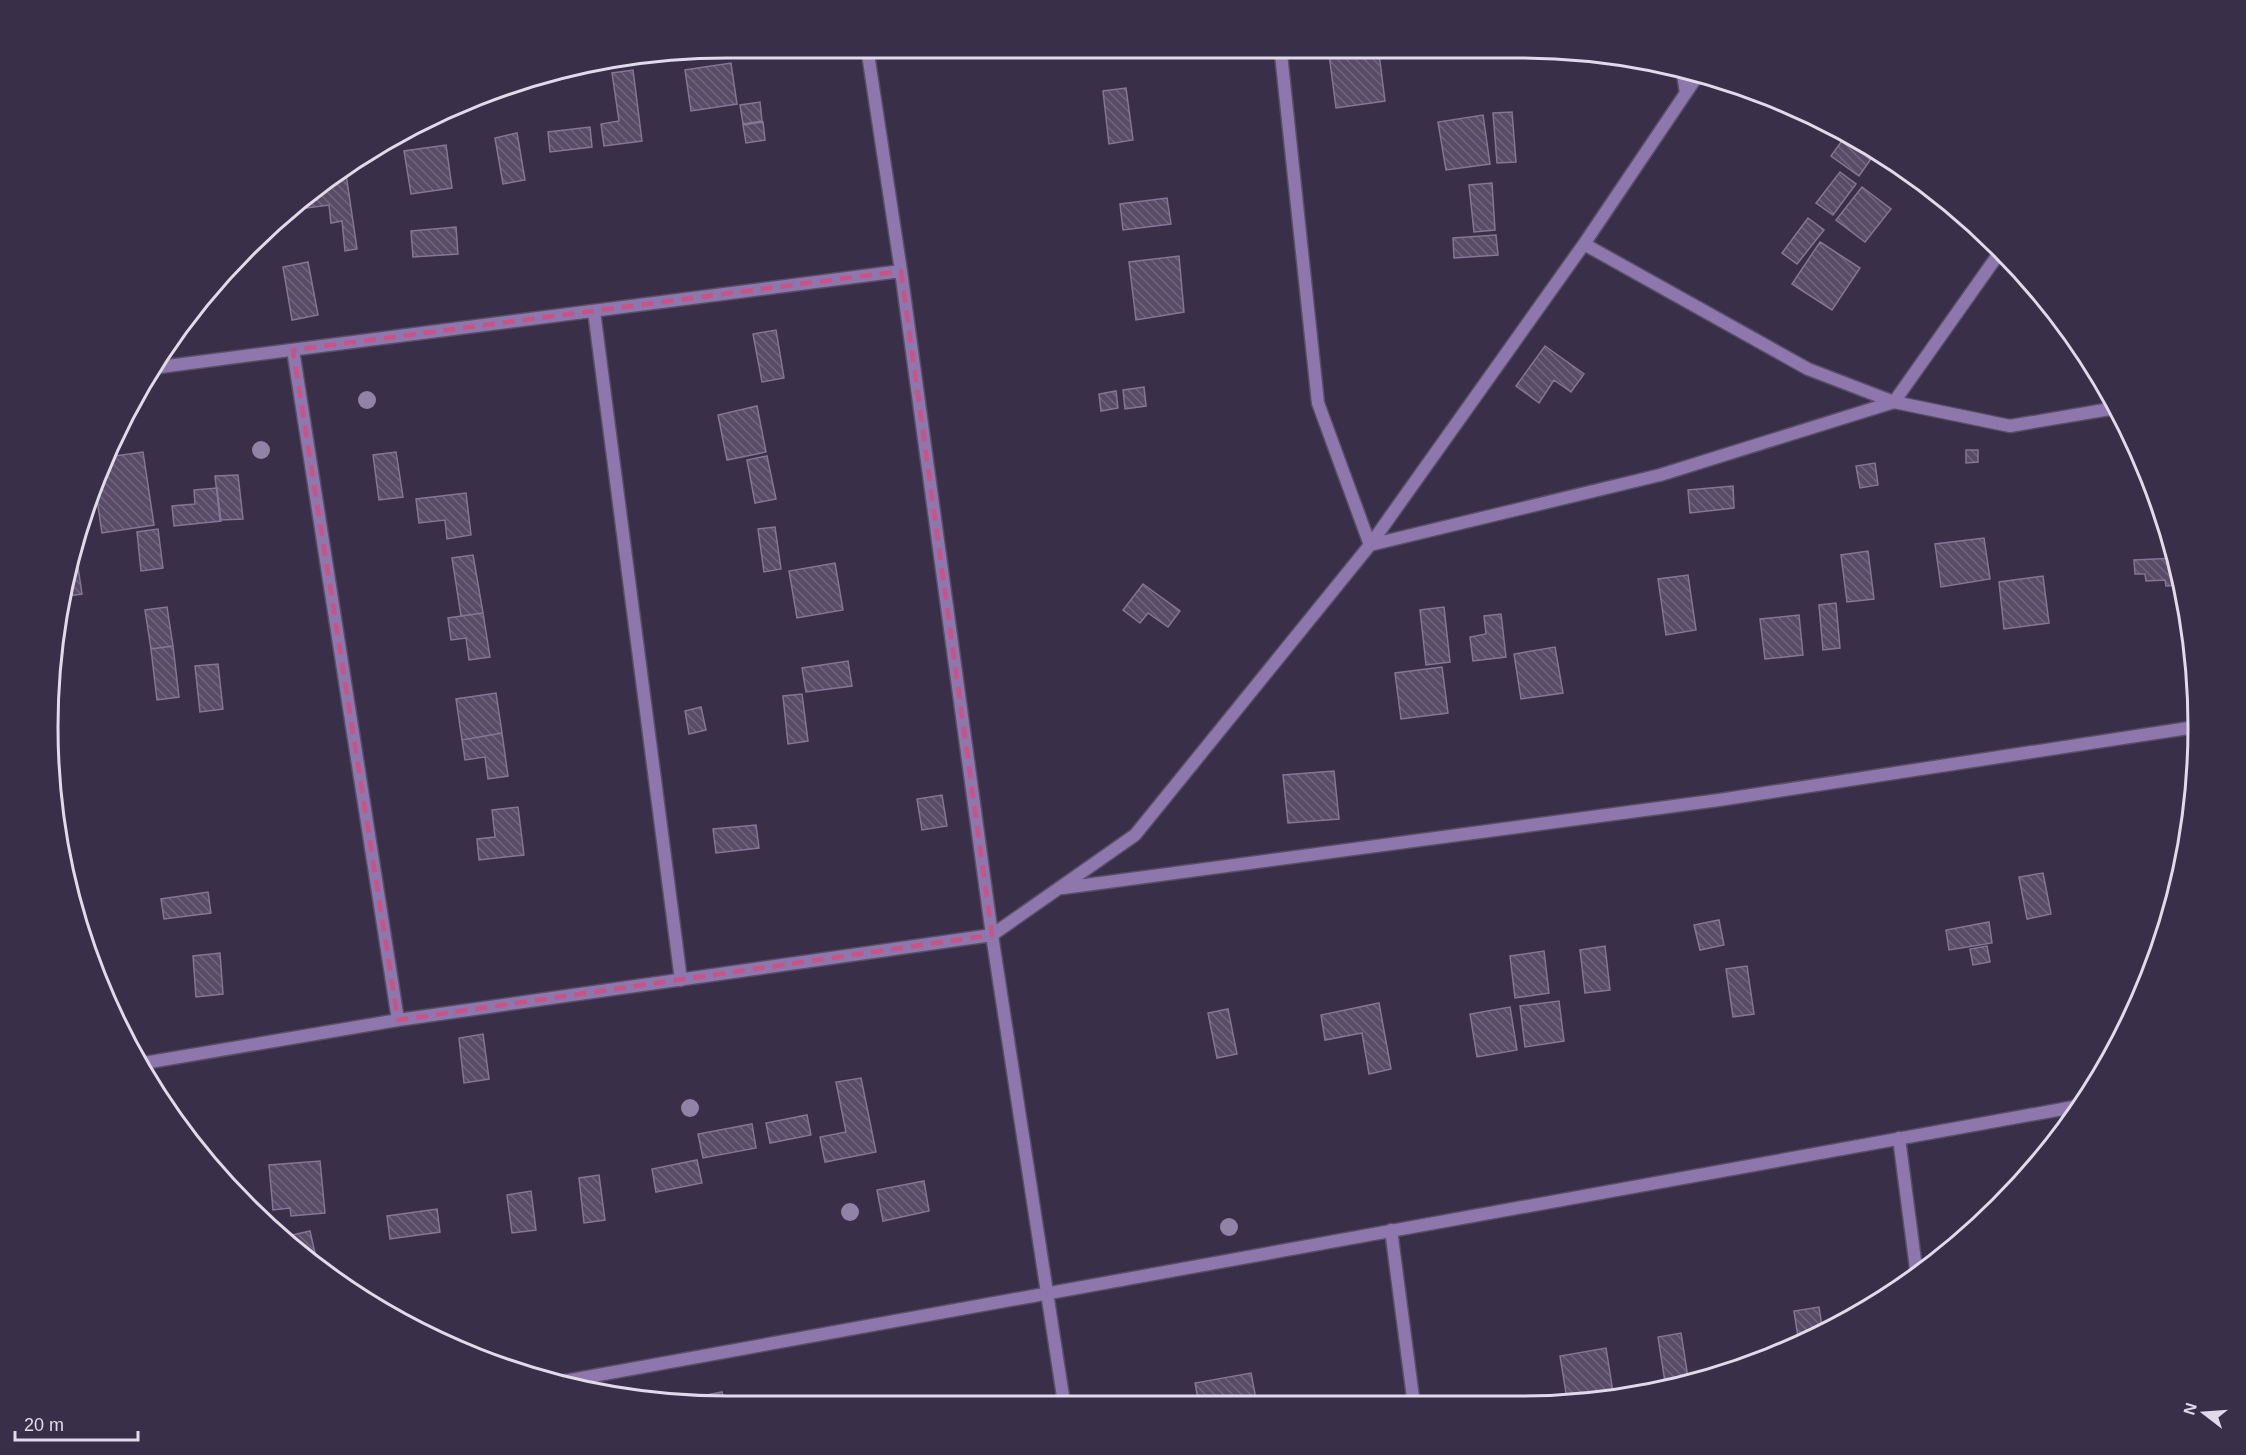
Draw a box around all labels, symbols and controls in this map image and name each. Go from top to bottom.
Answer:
north arrow [2174,1383,2234,1443]
text: N [2180,1401,2200,1417]
scale bar [15,1404,138,1442]
text: 20 m [24,1415,64,1435]

